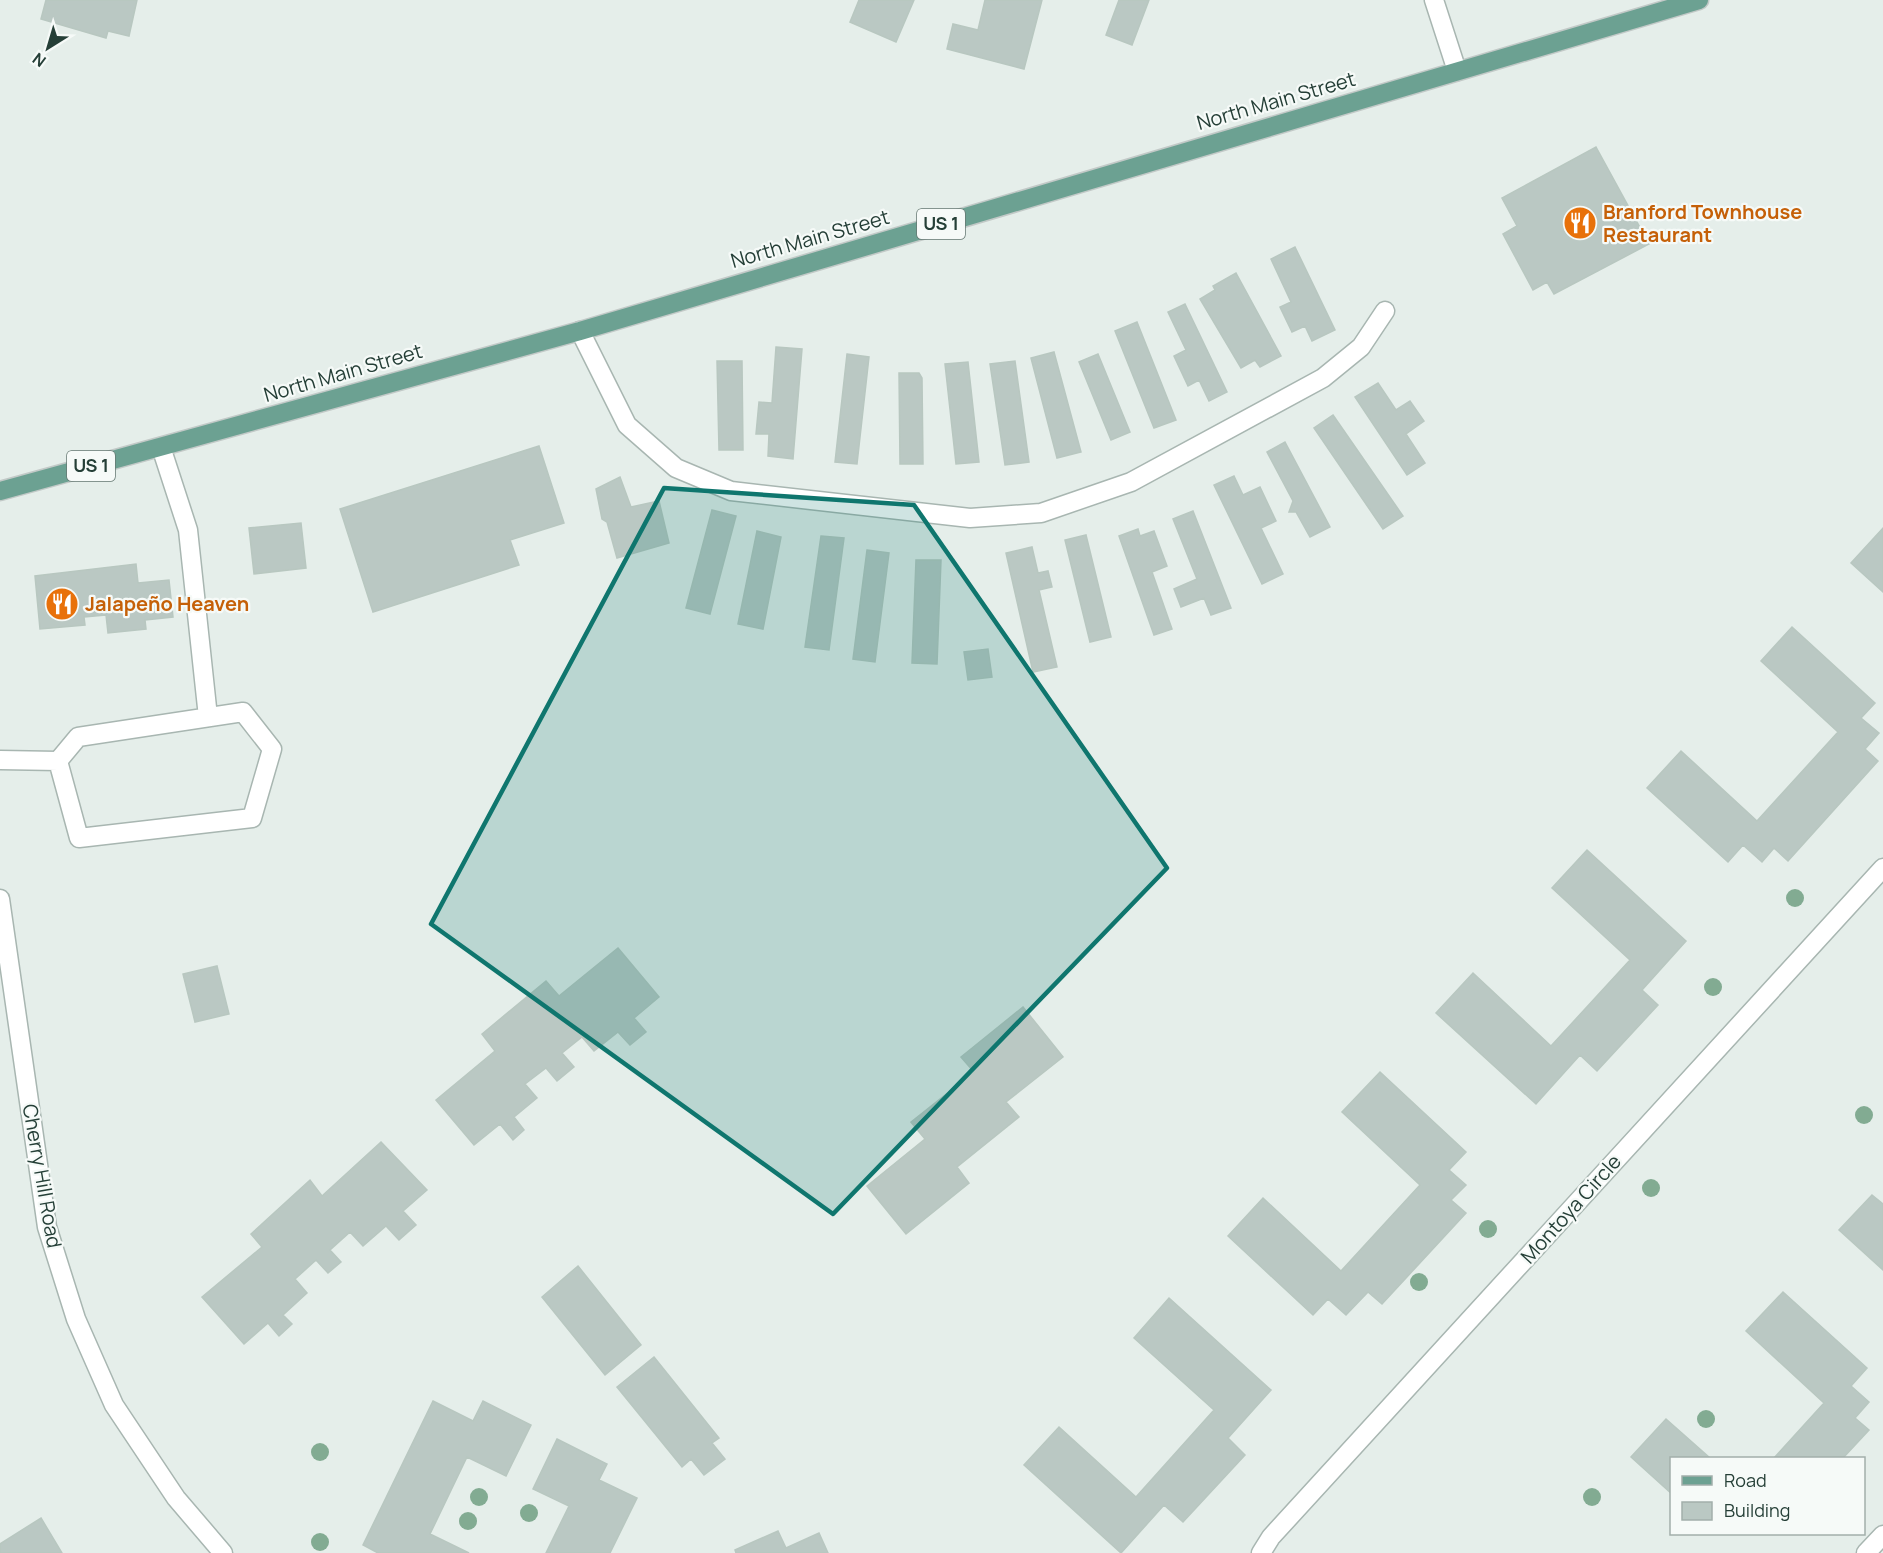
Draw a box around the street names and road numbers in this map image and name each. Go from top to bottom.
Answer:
street label: North Main Street [1193,65,1358,136]
street label: North Main Street [727,203,892,274]
road number: US 1 [917,209,965,239]
street label: North Main Street [260,337,425,408]
road number: US 1 [67,451,115,481]
street label: Cherry Hill Road [17,1102,68,1250]
street label: Montoya Circle [1514,1148,1627,1269]

